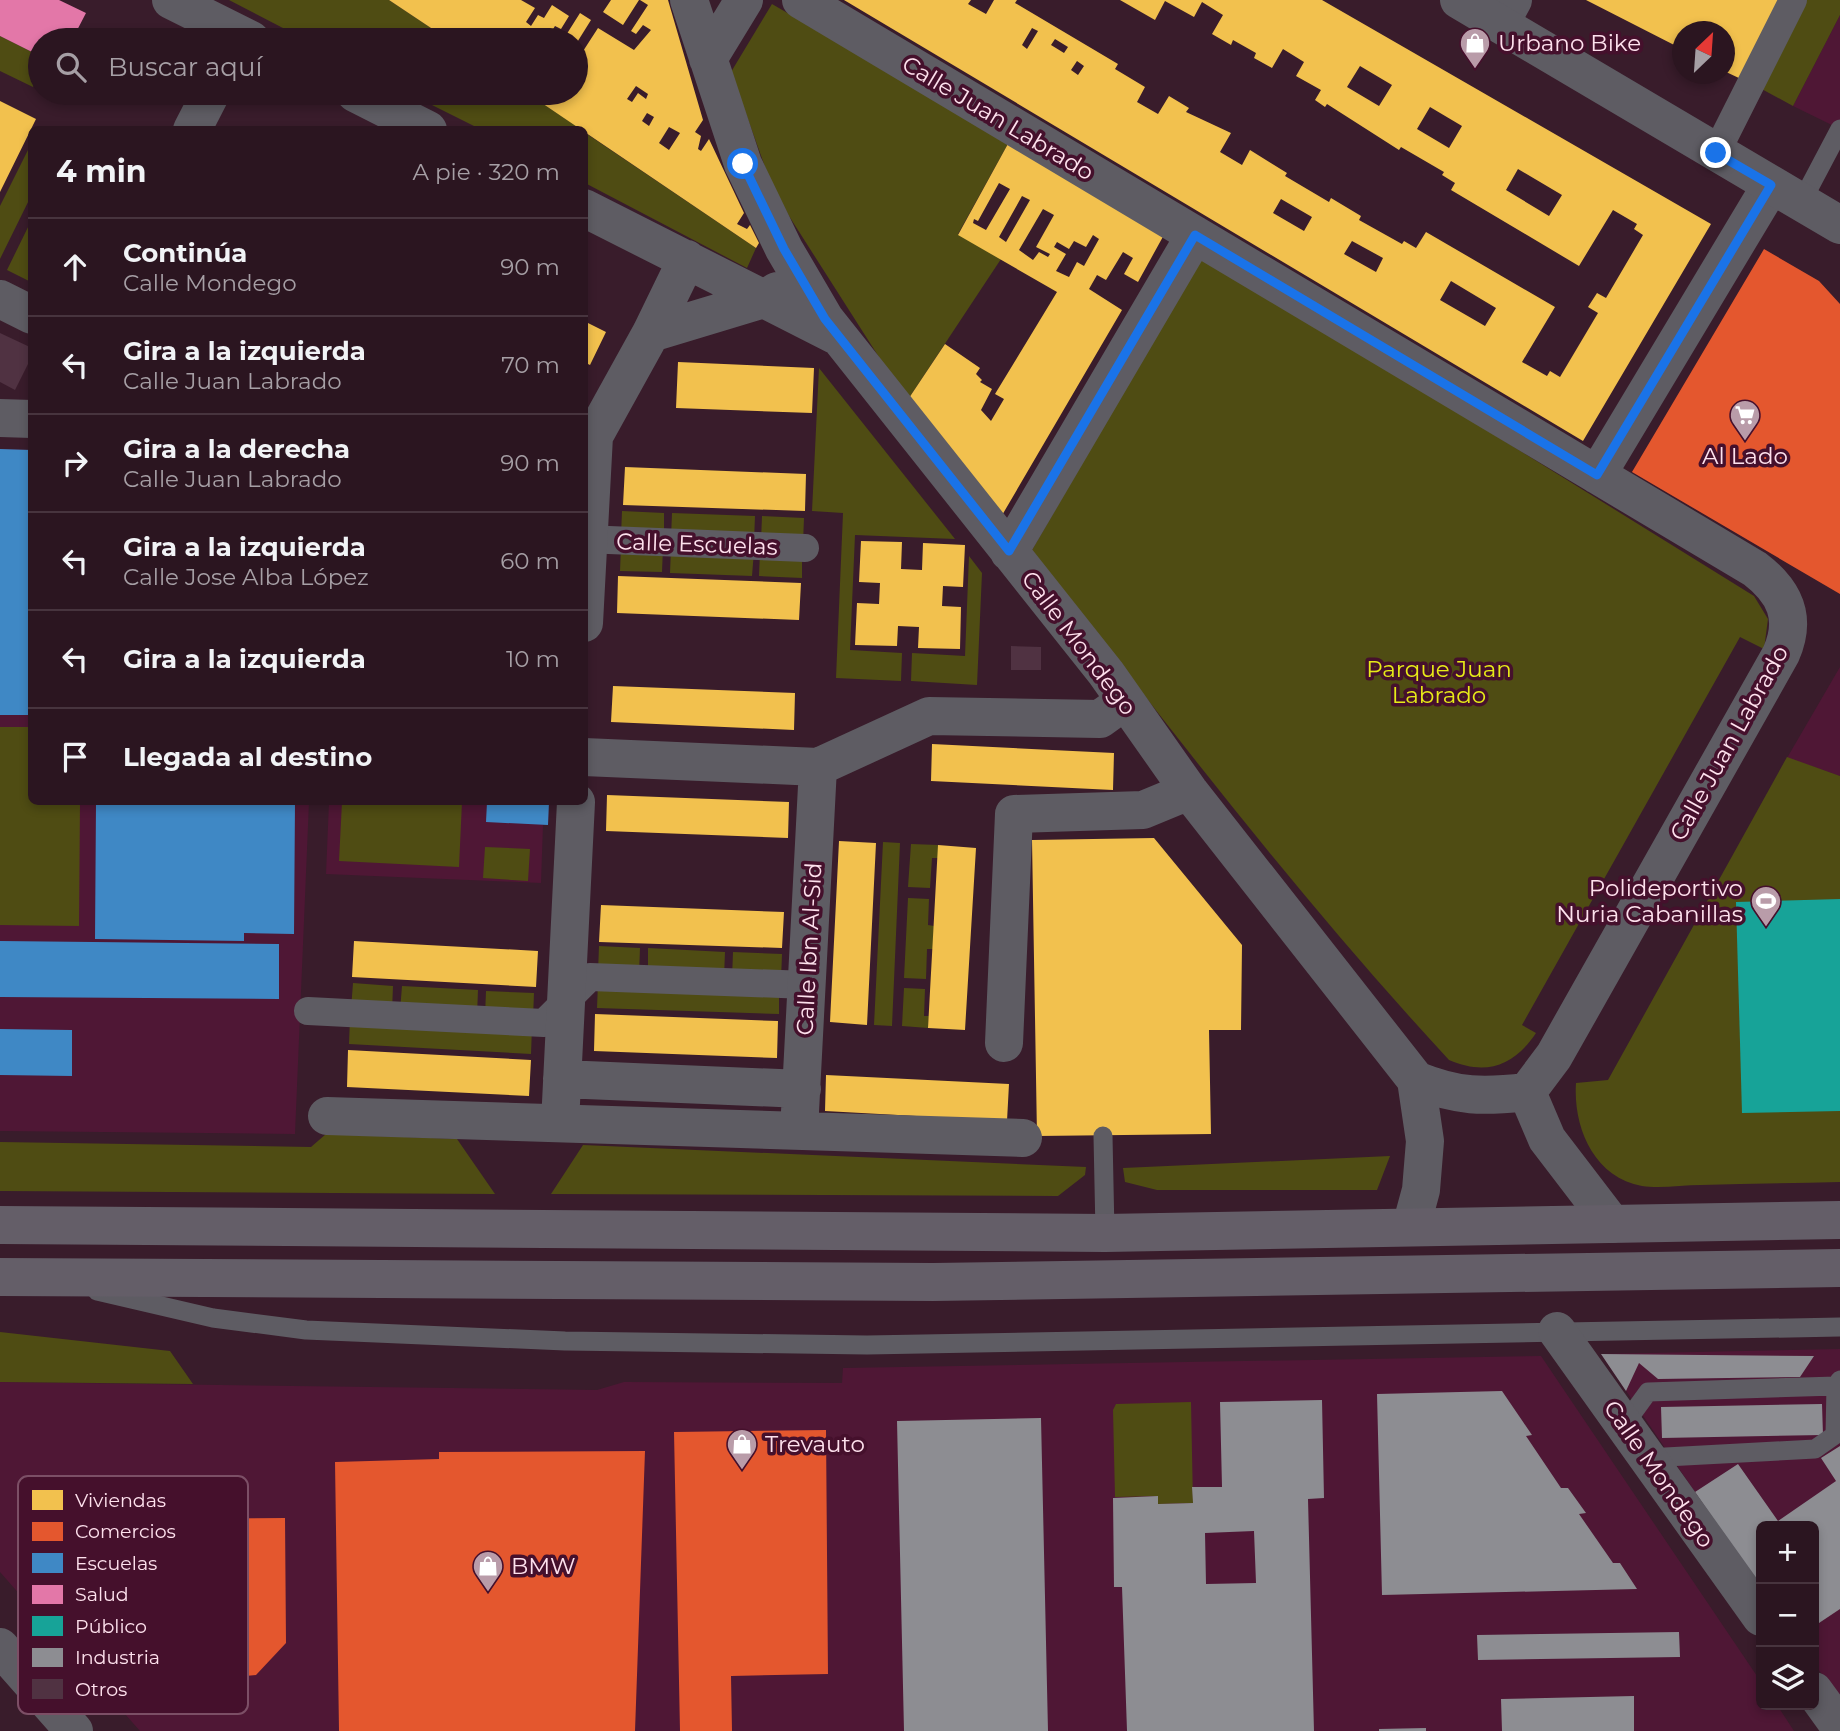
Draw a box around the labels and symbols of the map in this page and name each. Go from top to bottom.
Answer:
north arrow [1672,21,1735,84]
shop icon: Urbano Bike [1458,26,1492,70]
place label: Urbano Bike [1498,29,1641,57]
street label: Calle Juan Labrado [897,50,1099,186]
route end [1700,137,1731,168]
route start [727,148,758,179]
supermarket icon: Al Lado [1728,398,1762,442]
place label: Al Lado [1702,442,1788,470]
street label: Calle Escuelas [616,527,778,561]
street label: Calle Mondego [1016,565,1142,721]
street label: Calle Juan Labrado [1664,641,1794,845]
park label: Parque Juan Labrado [1366,655,1512,709]
street label: Calle Ibn Al-Sid [790,862,828,1036]
place label: Polideportivo Nuria Cabanillas [1556,874,1743,928]
sports icon: Polideportivo Nuria Cabanillas [1749,884,1783,928]
street label: Calle Mondego [1598,1395,1720,1553]
shop icon: Trevauto [725,1427,759,1471]
place label: Trevauto [765,1430,865,1458]
legend [18,1476,248,1714]
text: Viviendas [75,1489,166,1512]
text: Comercios [75,1520,176,1543]
shop icon: BMW [471,1549,505,1593]
text: Escuelas [75,1552,157,1575]
place label: BMW [511,1552,576,1580]
text: Salud [75,1583,129,1606]
text: Público [75,1615,147,1638]
text: Industria [75,1646,160,1669]
text: Otros [75,1678,127,1701]

